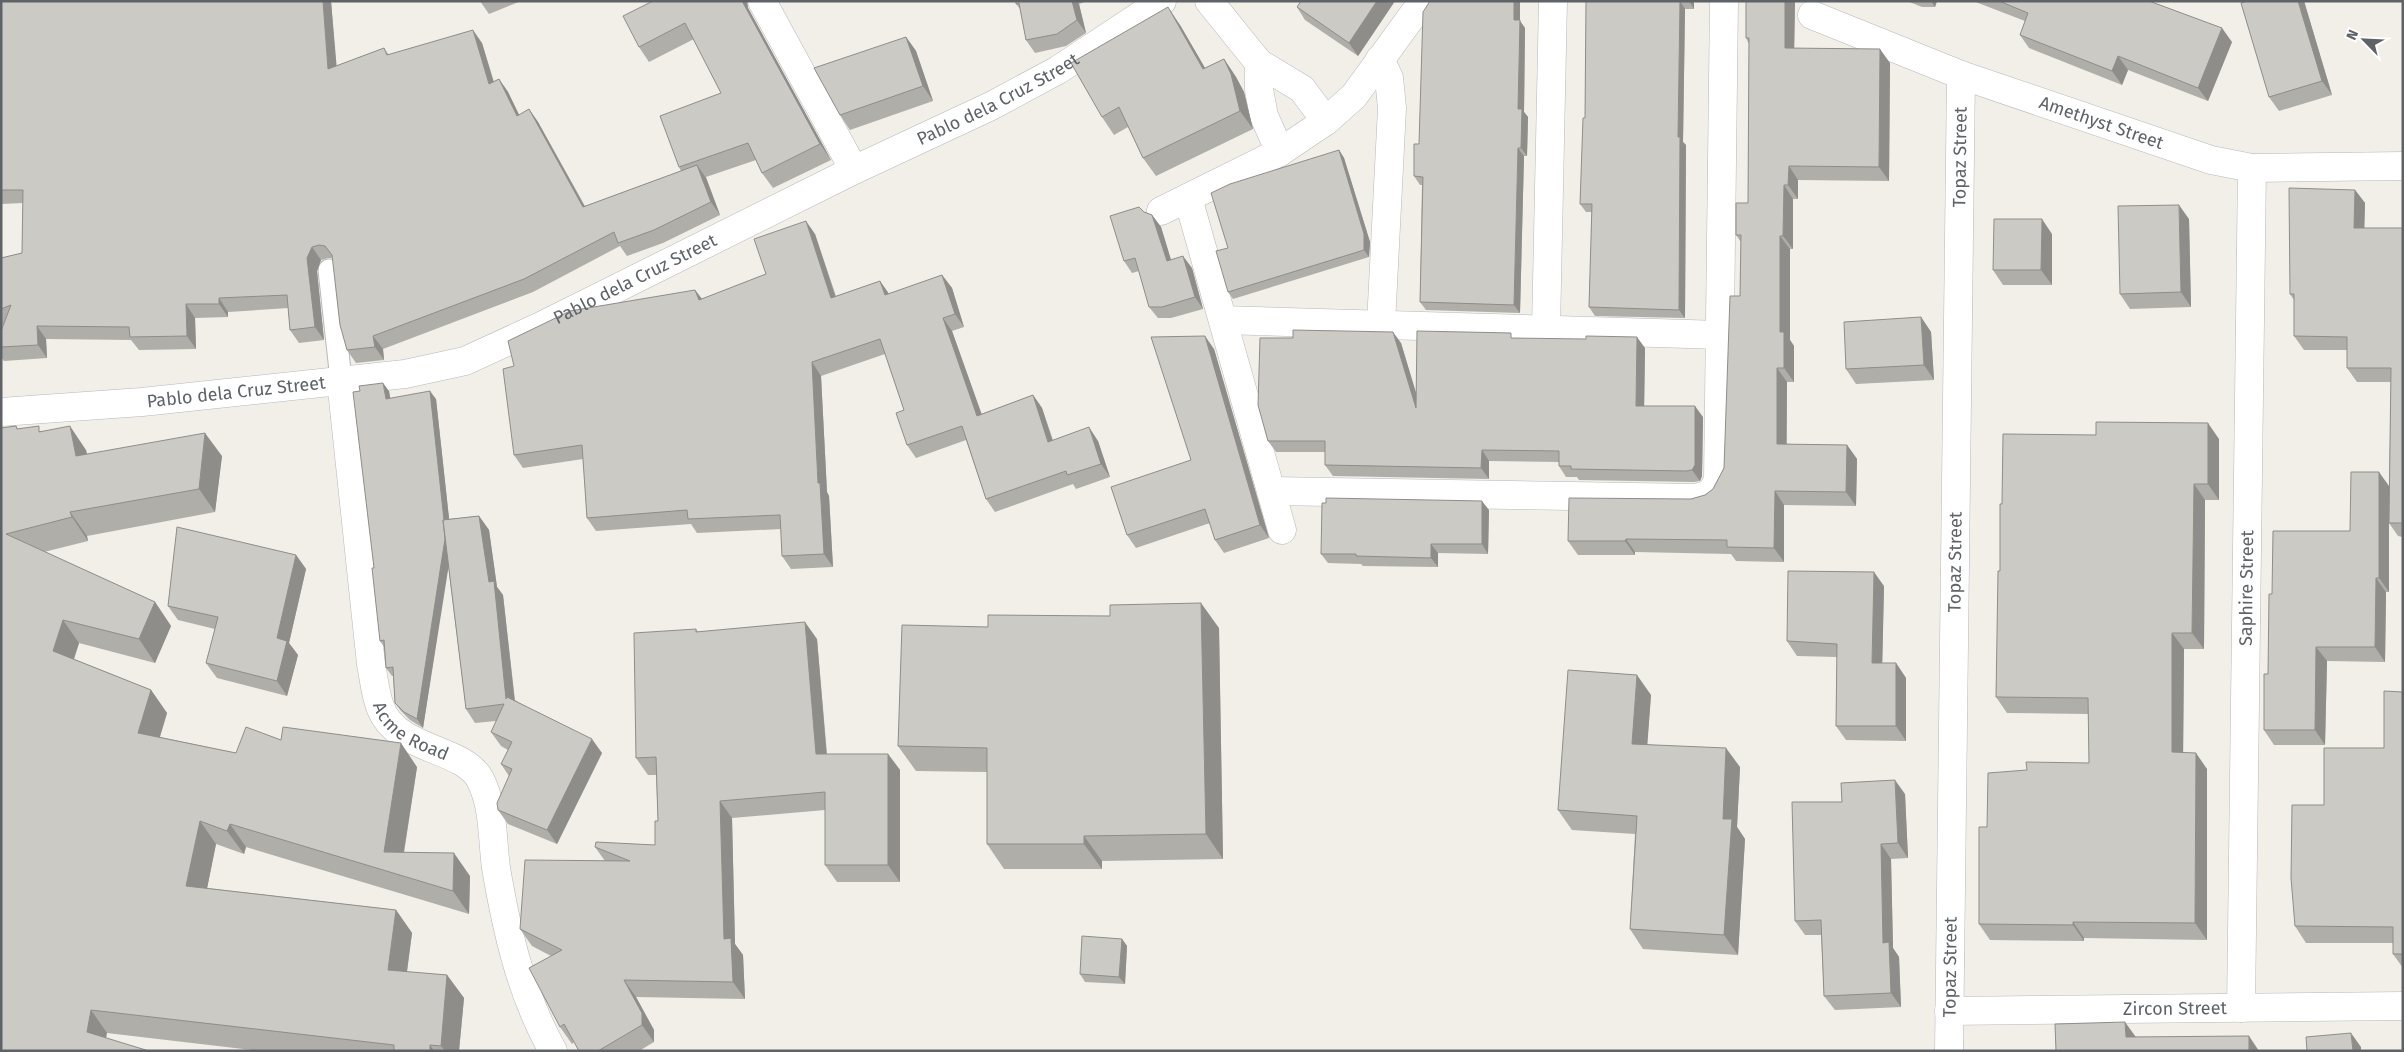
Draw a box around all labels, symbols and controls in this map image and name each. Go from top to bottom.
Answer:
north arrow [2339,15,2389,65]
text: N [2343,27,2362,43]
street label: Pablo dela Cruz Street [913,48,1084,150]
street label: Amethyst Street [2036,91,2167,154]
street label: Topaz Street [1948,106,1972,208]
street label: Pablo dela Cruz Street [550,229,721,329]
street label: Pablo dela Cruz Street [146,371,327,412]
street label: Topaz Street [1943,511,1967,613]
street label: Saphire Street [2235,529,2258,646]
street label: Acme Road [368,698,452,765]
street label: Topaz Street [1938,916,1962,1017]
street label: Zircon Street [2123,997,2228,1020]

